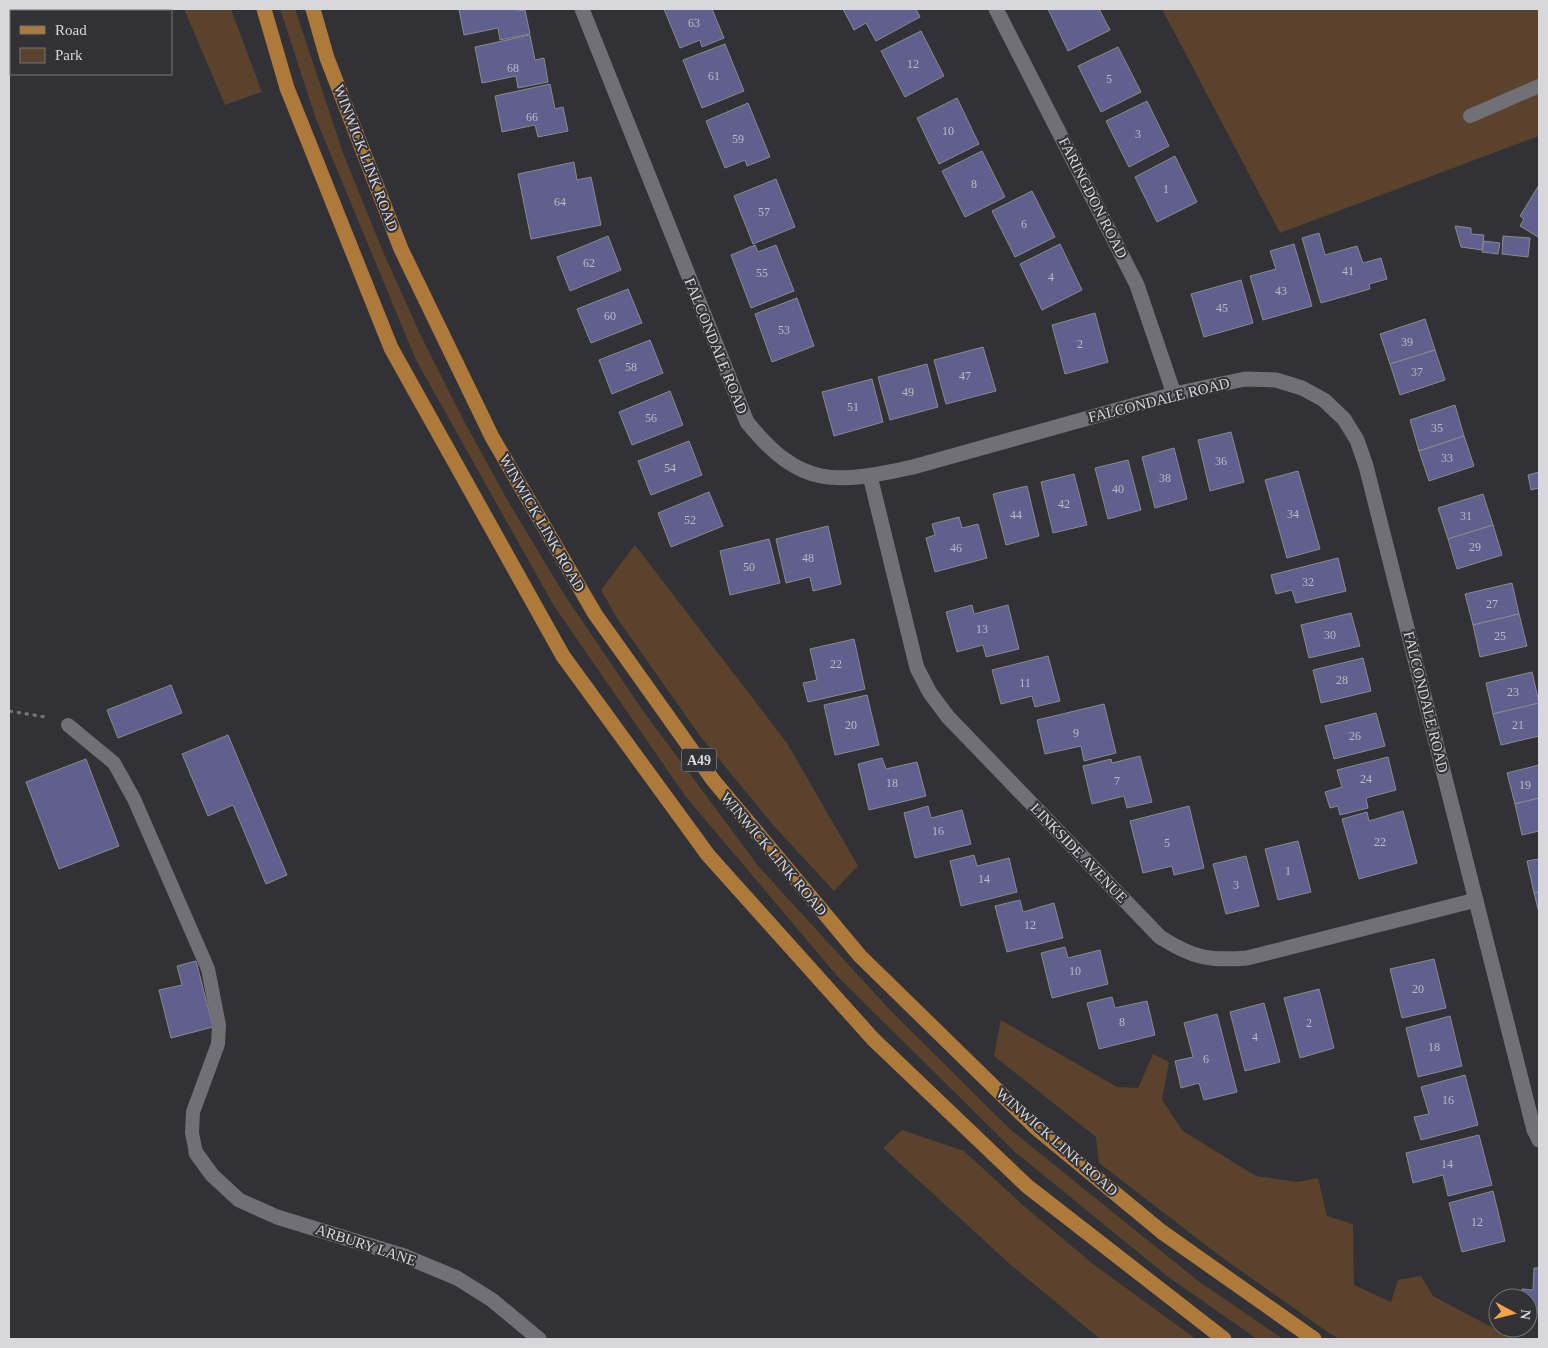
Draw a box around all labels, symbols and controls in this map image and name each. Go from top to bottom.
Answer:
legend [10,10,172,75]
house number: 63 [688,16,700,30]
text: Road [55,22,87,38]
text: Park [55,47,83,63]
house number: 12 [907,57,919,71]
house number: 68 [507,61,519,75]
house number: 61 [708,69,720,83]
house number: 5 [1106,72,1112,86]
street label: WINWICK LINK ROAD [331,82,401,234]
house number: 66 [526,110,538,124]
house number: 10 [942,124,954,138]
house number: 3 [1135,127,1141,141]
house number: 59 [732,132,744,146]
street label: FARINGDON ROAD [1056,135,1131,261]
house number: 8 [971,177,977,191]
house number: 1 [1163,182,1169,196]
house number: 64 [554,195,566,209]
house number: 57 [758,205,770,219]
house number: 6 [1021,217,1027,231]
house number: 62 [583,256,595,270]
house number: 41 [1342,264,1354,278]
house number: 55 [756,266,768,280]
house number: 4 [1048,270,1054,284]
street label: FALCONDALE ROAD [681,276,751,416]
house number: 43 [1275,284,1287,298]
house number: 45 [1216,301,1228,315]
house number: 60 [604,309,616,323]
house number: 53 [778,323,790,337]
house number: 39 [1401,335,1413,349]
house number: 2 [1077,337,1083,351]
house number: 58 [625,360,637,374]
house number: 37 [1411,365,1423,379]
house number: 47 [959,369,971,383]
street label: FALCONDALE ROAD [1087,375,1232,425]
house number: 49 [902,385,914,399]
house number: 51 [847,400,859,414]
house number: 56 [645,411,657,425]
house number: 35 [1431,421,1443,435]
house number: 33 [1441,451,1453,465]
street label: WINWICK LINK ROAD [496,452,588,595]
house number: 36 [1215,454,1227,468]
house number: 54 [664,461,676,475]
house number: 38 [1159,471,1171,485]
house number: 40 [1112,482,1124,496]
house number: 42 [1058,497,1070,511]
house number: 34 [1287,507,1299,521]
house number: 44 [1010,508,1022,522]
house number: 31 [1460,509,1472,523]
house number: 52 [684,513,696,527]
house number: 29 [1469,540,1481,554]
house number: 46 [950,541,962,555]
house number: 48 [802,551,814,565]
house number: 50 [743,560,755,574]
house number: 32 [1302,575,1314,589]
house number: 27 [1486,597,1498,611]
house number: 13 [976,622,988,636]
house number: 30 [1324,628,1336,642]
house number: 25 [1494,629,1506,643]
street label: FALCONDALE ROAD [1401,630,1451,775]
house number: 22 [830,657,842,671]
house number: 28 [1336,673,1348,687]
house number: 11 [1019,676,1031,690]
house number: 23 [1507,685,1519,699]
house number: 20 [845,718,857,732]
house number: 21 [1512,718,1524,732]
house number: 9 [1073,726,1079,740]
house number: 26 [1349,729,1361,743]
road number: A49 [682,748,716,772]
house number: 24 [1360,772,1372,786]
house number: 7 [1114,774,1120,788]
house number: 18 [886,776,898,790]
house number: 19 [1519,778,1531,792]
street label: WINWICK LINK ROAD [718,789,830,919]
street label: LINKSIDE AVENUE [1027,800,1131,906]
house number: 16 [932,824,944,838]
house number: 22 [1374,835,1386,849]
house number: 5 [1164,836,1170,850]
house number: 1 [1285,864,1291,878]
house number: 14 [978,872,990,886]
house number: 3 [1233,878,1239,892]
house number: 12 [1024,918,1036,932]
house number: 10 [1069,964,1081,978]
house number: 20 [1412,982,1424,996]
house number: 8 [1119,1015,1125,1029]
house number: 2 [1306,1016,1312,1030]
house number: 4 [1252,1030,1258,1044]
house number: 18 [1428,1040,1440,1054]
house number: 6 [1203,1052,1209,1066]
street label: WINWICK LINK ROAD [993,1085,1121,1199]
house number: 16 [1442,1093,1454,1107]
house number: 14 [1441,1157,1453,1171]
house number: 12 [1471,1215,1483,1229]
street label: ARBURY LANE [314,1221,418,1269]
north arrow [1488,1288,1538,1338]
text: N [1517,1309,1533,1320]

